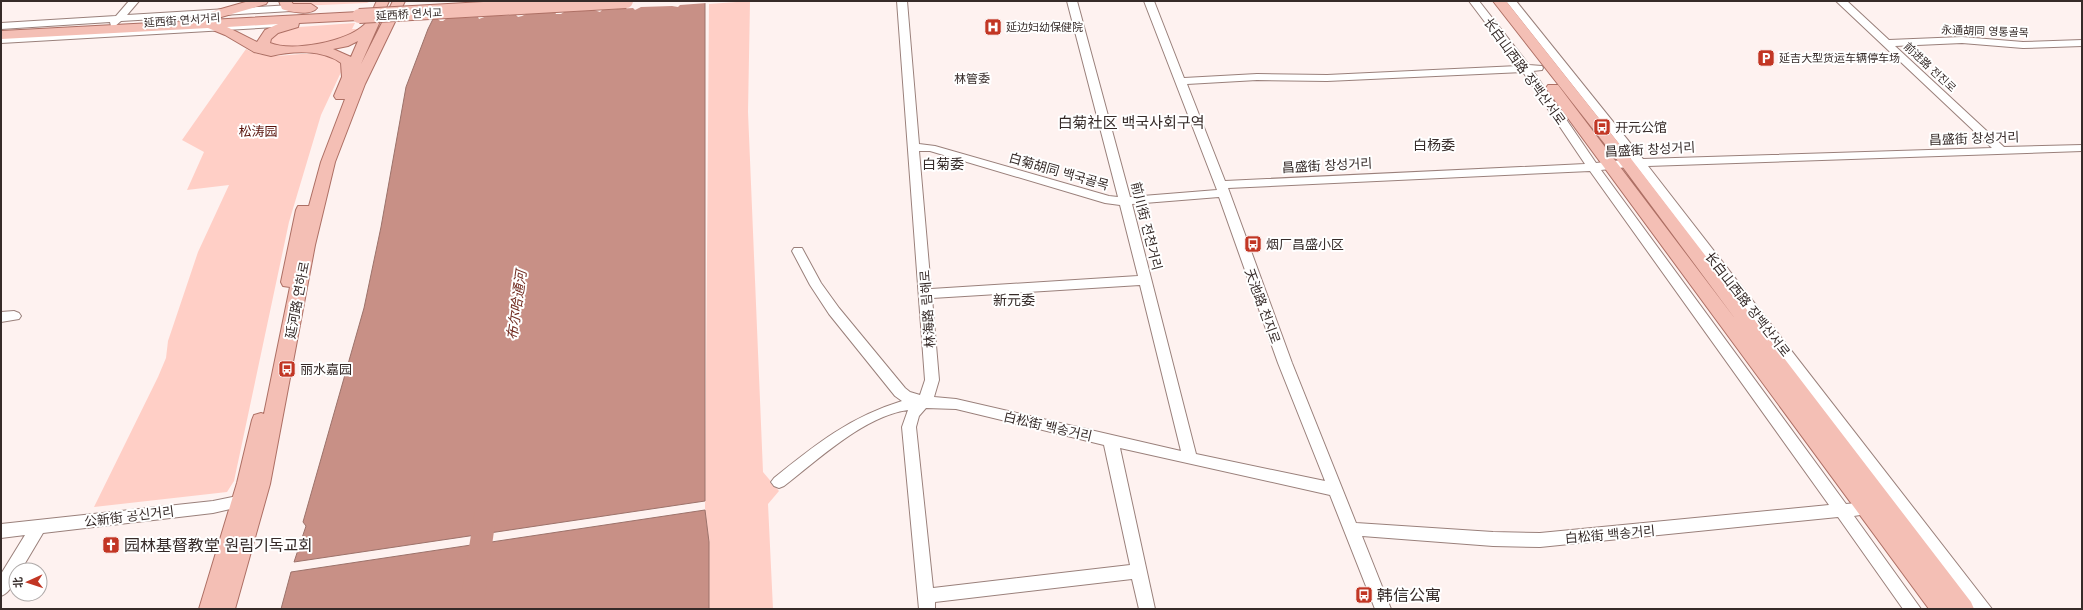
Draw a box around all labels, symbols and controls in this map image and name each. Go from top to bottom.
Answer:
street label: 延西桥 연서교 [375,5,443,23]
street label: 延西街 연서거리 [143,10,221,30]
street label: 长白山西路 장백산서로 [1481,14,1569,128]
hospital icon: 延边妇幼保健院 [983,17,1003,37]
place label: 延边妇幼保健院 [1006,20,1083,34]
street label: 永通胡同 영통골목 [1941,22,2029,40]
street label: 前进路 전진로 [1901,39,1959,95]
parking icon: 延吉大型货运车辆停车场 [1756,48,1776,68]
place label: 延吉大型货运车辆停车场 [1779,51,1900,65]
district label: 林管委 [954,71,990,86]
district label: 白菊社区 백국사회구역 [1057,113,1205,132]
bus stop icon: 开元公馆 [1592,117,1612,137]
place label: 开元公馆 [1615,119,1667,135]
park label: 松涛园 [238,123,278,139]
street label: 昌盛街 창성거리 [1928,128,2020,148]
district label: 白杨委 [1413,136,1455,153]
street label: 昌盛街 창성거리 [1604,139,1696,159]
street label: 白菊胡同 백국골목 [1007,149,1111,193]
district label: 白菊委 [922,155,964,172]
street label: 昌盛街 창성거리 [1281,155,1373,175]
street label: 前川街 전천거리 [1128,180,1166,272]
bus stop icon: 烟厂昌盛小区 [1243,234,1263,254]
place label: 烟厂昌盛小区 [1266,236,1344,252]
street label: 长白山西路 장백산서로 [1702,248,1794,360]
street label: 延河路 연하로 [282,260,312,340]
water label: 布尔哈通河 [503,266,530,341]
street label: 天池路 천지로 [1242,266,1284,346]
street label: 林海路 림해로 [916,269,938,349]
district label: 新元委 [993,291,1035,308]
bus stop icon: 丽水嘉园 [277,359,297,379]
place label: 丽水嘉园 [300,361,352,377]
street label: 白松街 백송거리 [1002,408,1094,444]
street label: 公新街 공신거리 [83,503,175,529]
street label: 白松街 백송거리 [1564,522,1656,546]
church icon: 园林基督教堂 원림기독교회 [101,535,121,555]
place label: 园林基督教堂 원림기독교회 [124,535,313,555]
north arrow [8,562,48,602]
text: 北 [11,577,25,588]
bus stop icon: 韩信公寓 [1354,585,1374,605]
place label: 韩信公寓 [1377,585,1441,605]

